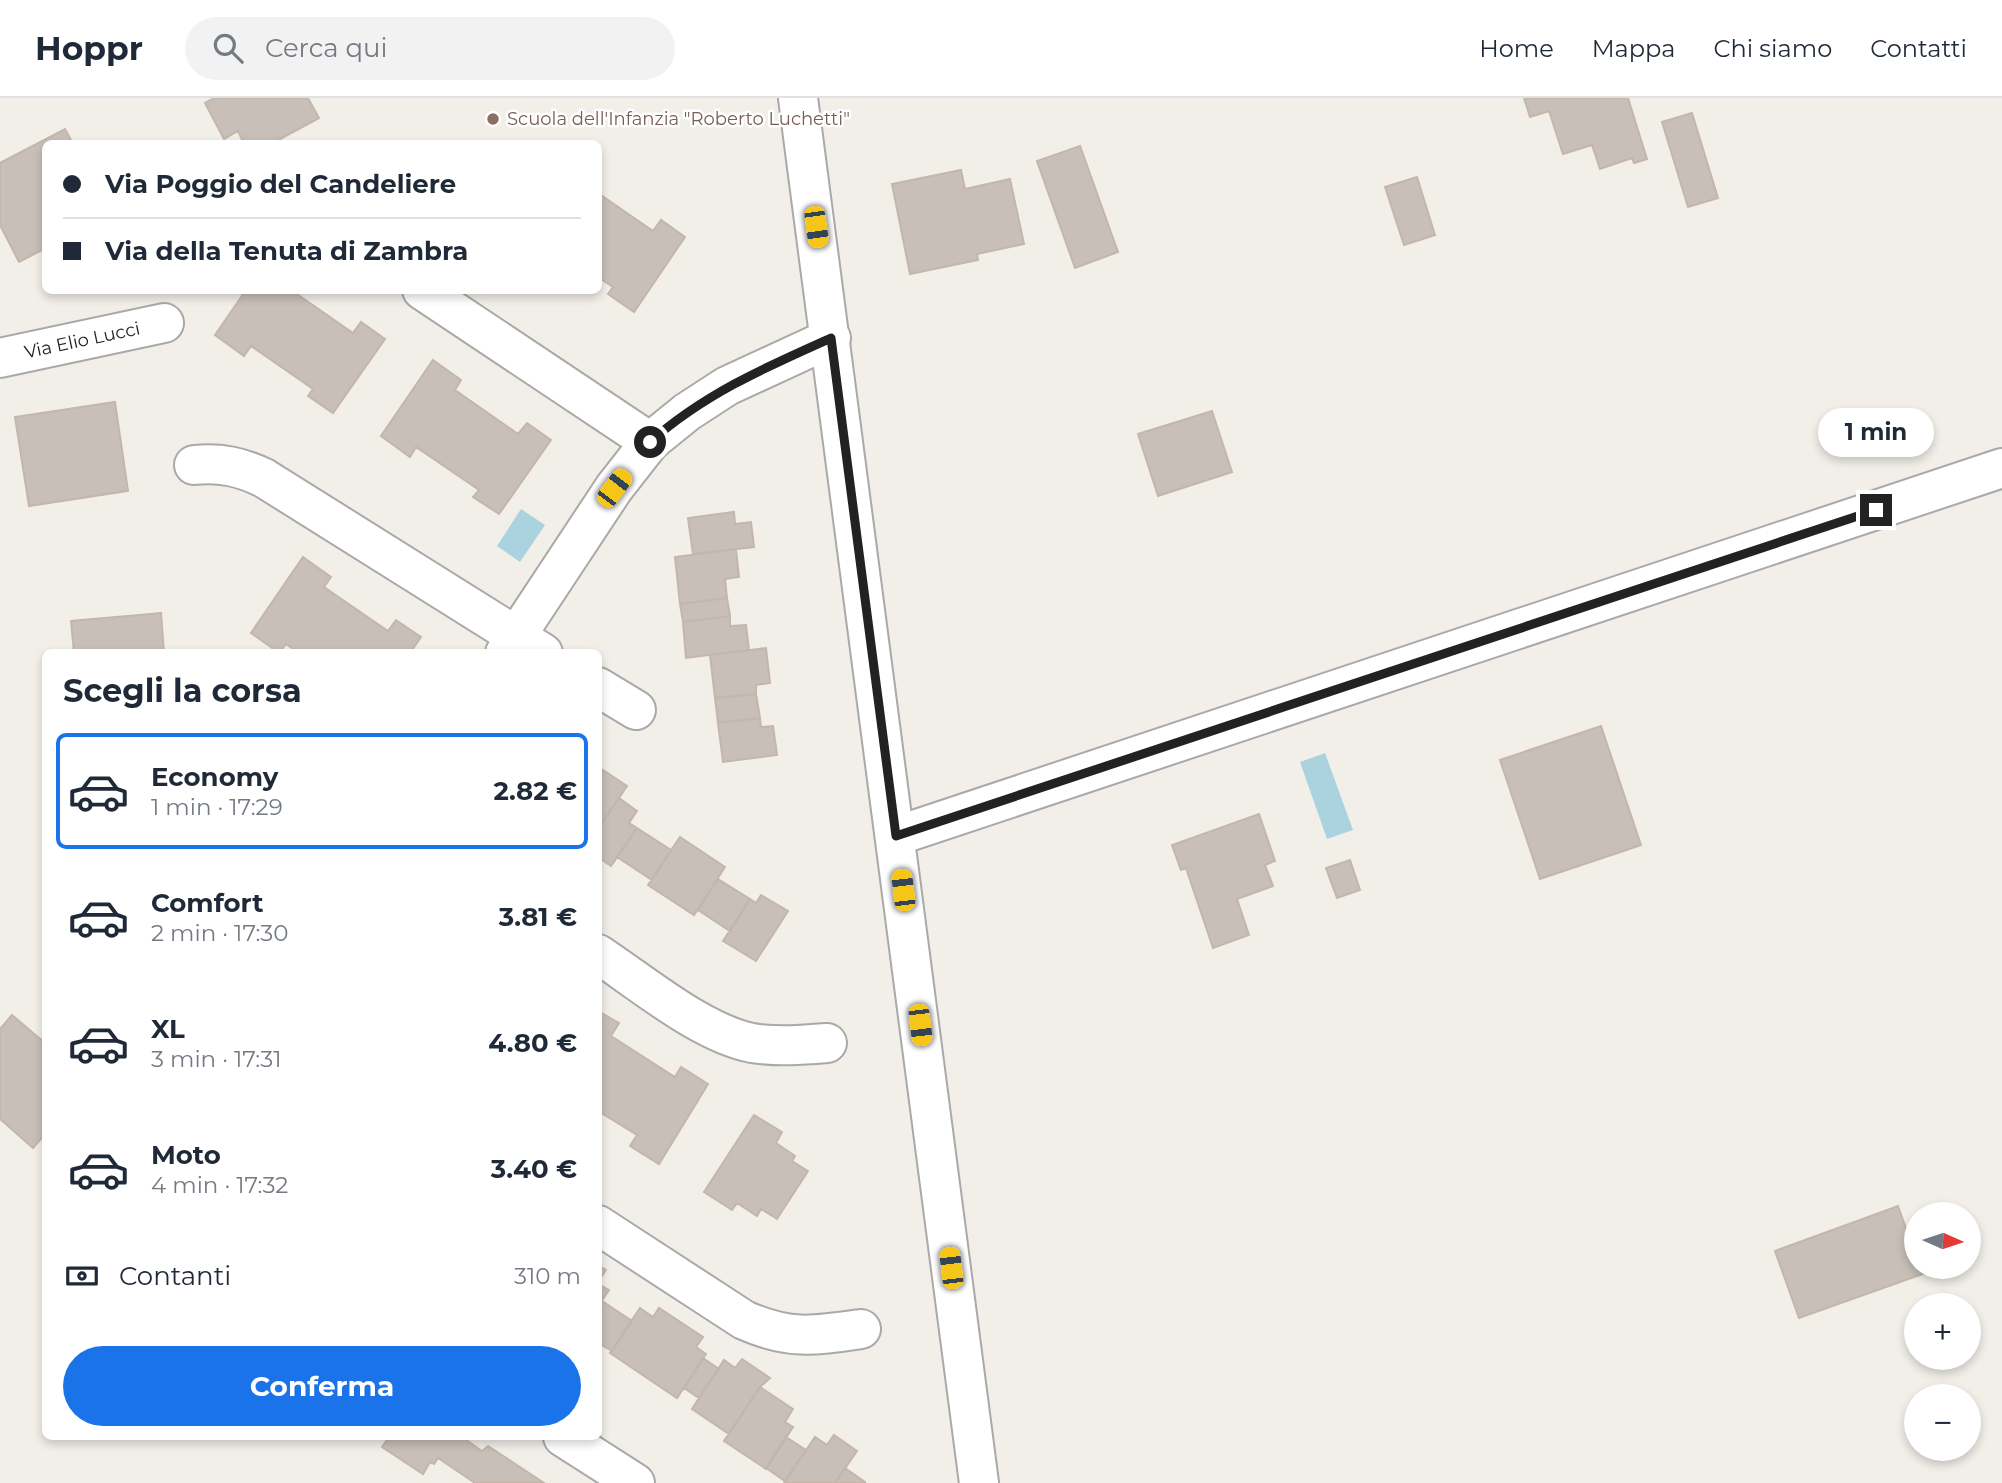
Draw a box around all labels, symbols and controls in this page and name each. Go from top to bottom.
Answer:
search box [185,17,675,80]
text: Hoppr [35,28,143,68]
icon: search [209,29,247,67]
text: Cerca qui [265,32,388,64]
text: Home [1479,34,1554,63]
text: Mappa [1592,34,1675,63]
text: Chi siamo [1713,34,1832,63]
text: Contatti [1870,34,1967,63]
place label: Scuola dell'Infanzia "Roberto Luchetti" [507,108,850,130]
marker: Scuola dell'Infanzia "Roberto Luchetti" [485,111,501,127]
text: Via Poggio del Candeliere [105,168,456,200]
car [803,205,830,249]
text: Via della Tenuta di Zambra [105,235,468,267]
street label: Via Elio Lucci [22,317,142,363]
callout: 1 min [1818,408,1934,458]
text: 1 min [1845,418,1907,446]
route start [634,426,666,458]
car [593,465,636,511]
route end [1860,494,1892,526]
text: Scegli la corsa [63,671,302,710]
icon: car [67,760,130,823]
text: Economy [151,761,278,793]
text: 2.82 € [493,775,577,807]
text: 1 min · 17:29 [151,793,283,821]
car [891,868,916,912]
icon: car [67,886,130,949]
text: Comfort [151,887,263,919]
text: 3.81 € [499,901,577,933]
text: 2 min · 17:30 [151,919,289,947]
car [908,1003,933,1047]
icon: car [67,1012,130,1075]
text: XL [151,1013,185,1045]
text: 4.80 € [488,1027,577,1059]
text: 3 min · 17:31 [151,1045,282,1073]
icon: car [67,1138,130,1201]
text: Moto [151,1139,221,1171]
text: 3.40 € [491,1153,577,1185]
text: 4 min · 17:32 [151,1171,288,1199]
north arrow [1904,1202,1981,1279]
map controls [1904,1202,1981,1461]
car [939,1246,964,1290]
icon: cash [63,1257,101,1295]
text: Contanti [119,1260,231,1292]
text: 310 m [514,1262,581,1290]
button: + [1904,1293,1981,1370]
button: Conferma [63,1346,581,1426]
button: − [1904,1384,1981,1461]

